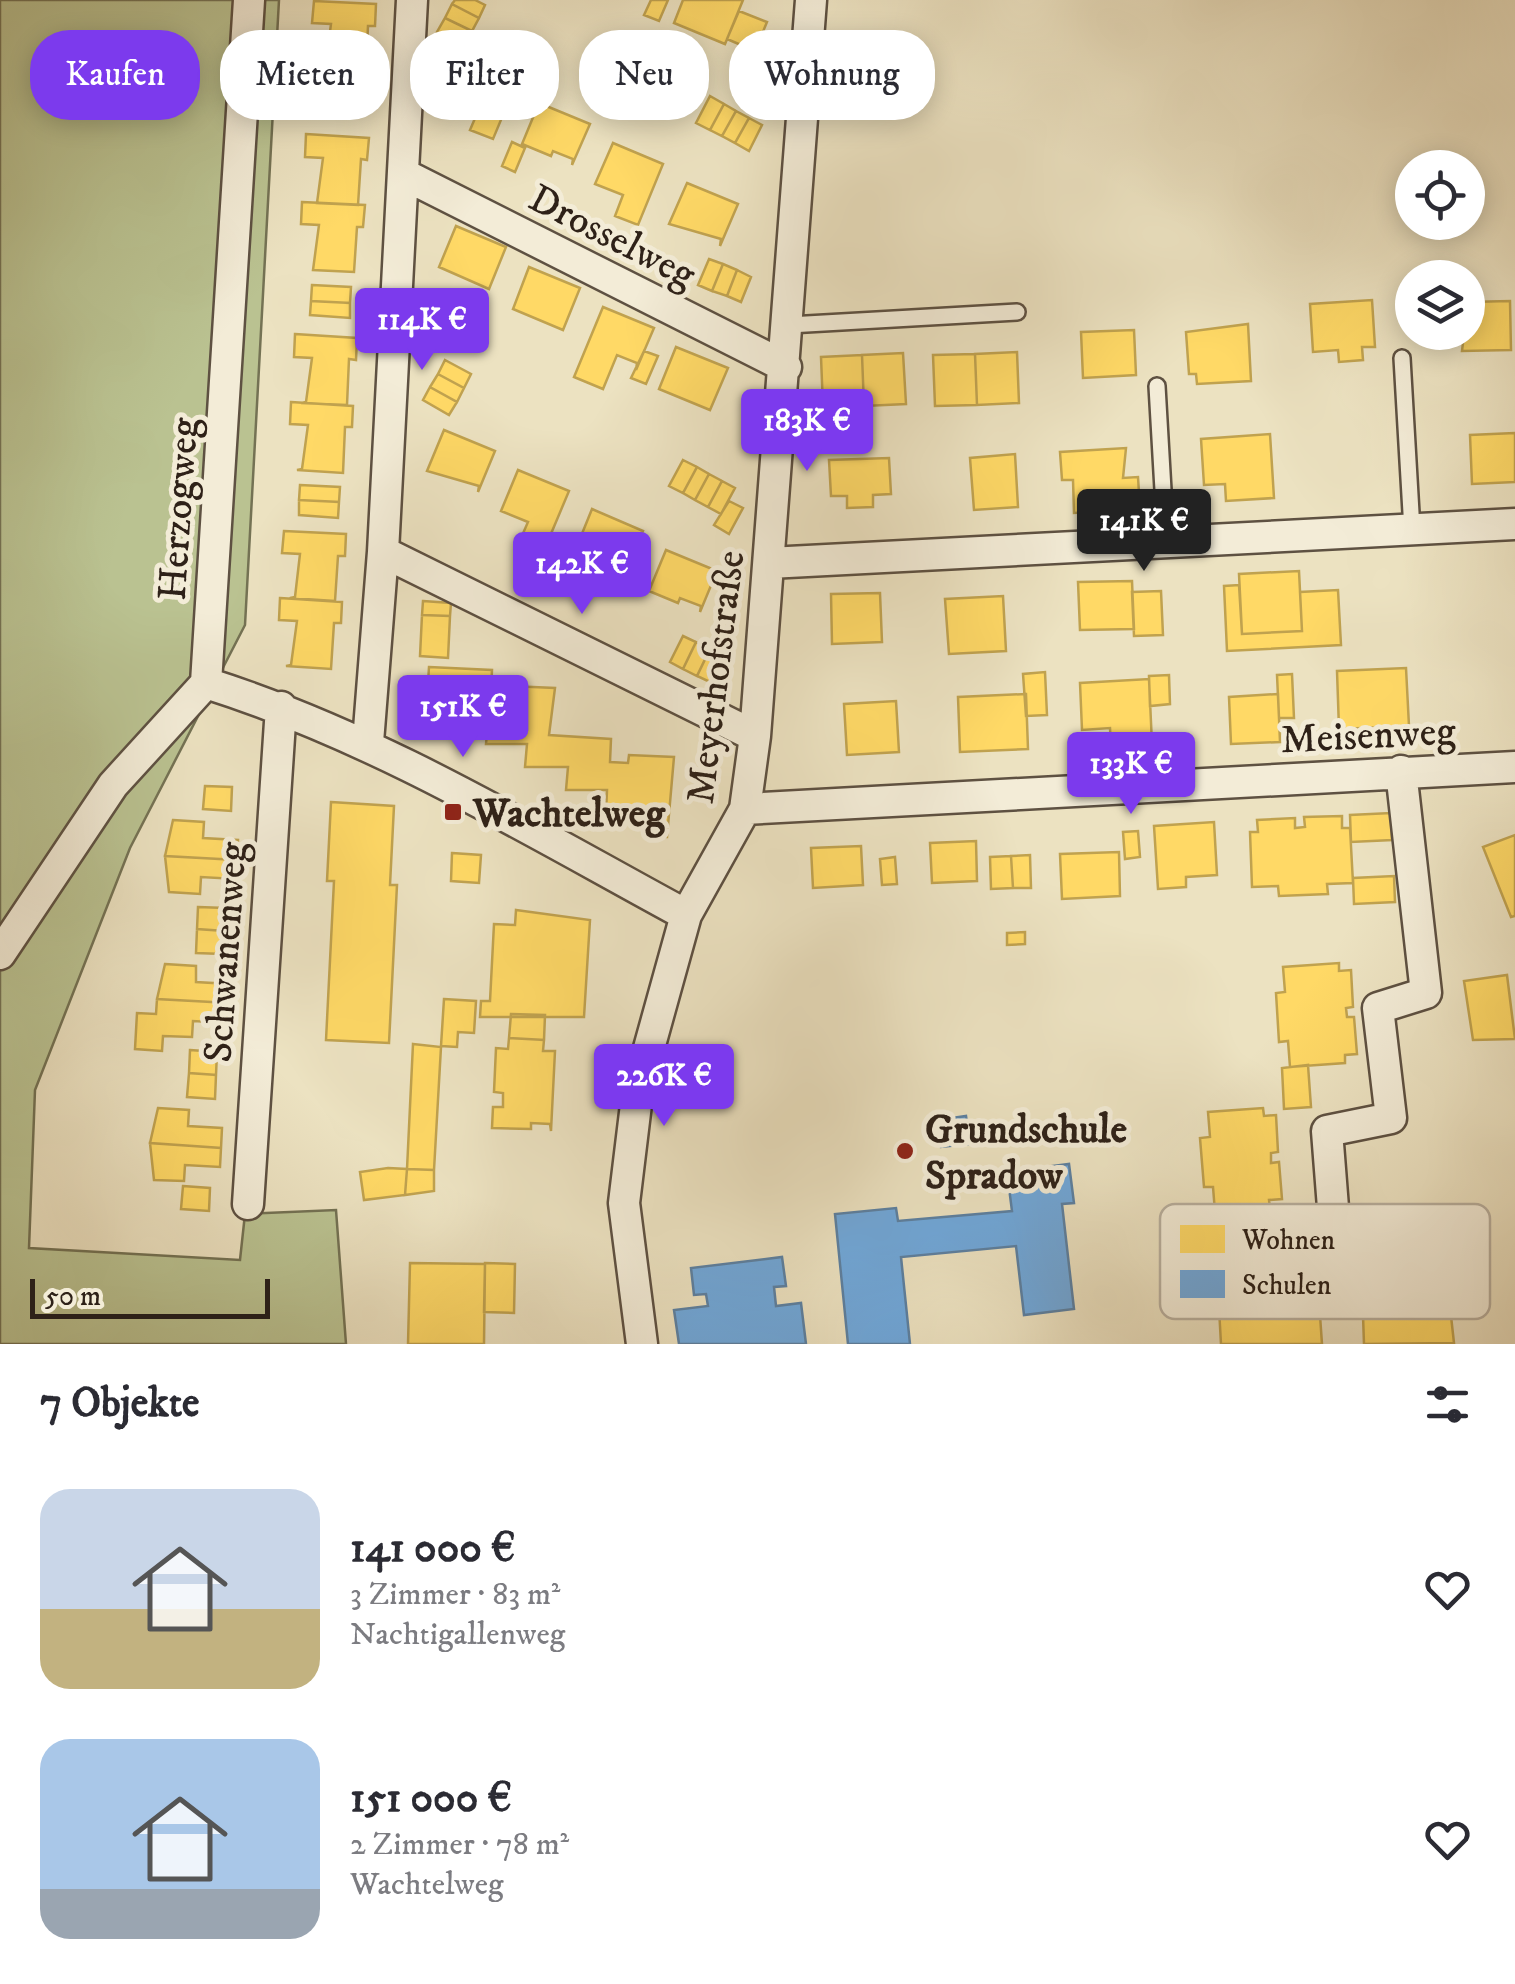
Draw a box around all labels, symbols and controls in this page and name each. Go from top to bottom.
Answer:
chip: Kaufen [30,30,200,120]
chip: Mieten [220,30,390,120]
chip: Filter [410,30,559,120]
chip: Neu [579,30,709,120]
chip: Wohnung [729,30,935,120]
map controls [1395,150,1485,350]
button: locate [1395,150,1485,240]
street label: Drosselweg [520,174,704,301]
button: layers [1395,260,1485,350]
pin: 114K € [341,288,503,373]
text: 114K € [377,300,467,340]
pin: 183K € [726,389,888,474]
text: 183K € [763,401,851,441]
street label: Herzogweg [149,416,211,602]
pin: 141K € [1063,489,1225,574]
text: 141K € [1099,501,1189,541]
pin: 142K € [501,532,663,617]
text: 142K € [535,544,629,584]
street label: Meyerhofstraße [677,548,757,807]
pin: 151K € [382,675,544,760]
text: 151K € [419,687,507,727]
street label: Meisenweg [1279,707,1457,767]
pin: 133K € [1050,732,1212,817]
text: 133K € [1089,744,1173,784]
place label: Wachtelweg [472,790,666,840]
marker: Wachtelweg [442,801,464,823]
street label: Schwanenweg [194,840,260,1064]
pin: 226K € [583,1044,745,1129]
text: 226K € [616,1056,712,1096]
place label: Grundschule Spradow [925,1106,1127,1202]
marker: Grundschule Spradow [894,1140,916,1162]
legend [1160,1204,1490,1319]
text: Wohnen [1241,1223,1336,1258]
text: Schulen [1242,1268,1332,1303]
scale bar [30,1274,270,1318]
text: 50 m [45,1279,101,1314]
icon: filters [1420,1377,1475,1432]
text: 7 Objekte [40,1378,200,1430]
text: 141 000 € [350,1523,515,1575]
icon: home [120,1529,240,1649]
icon: heart [1420,1562,1475,1617]
text: 3 Zimmer · 83 m² [350,1575,560,1615]
text: Nachtigallenweg [350,1615,565,1655]
text: 151 000 € [350,1773,512,1825]
icon: home [120,1779,240,1899]
icon: heart [1420,1812,1475,1867]
text: 2 Zimmer · 78 m² [350,1825,569,1865]
text: Wachtelweg [350,1865,503,1905]

